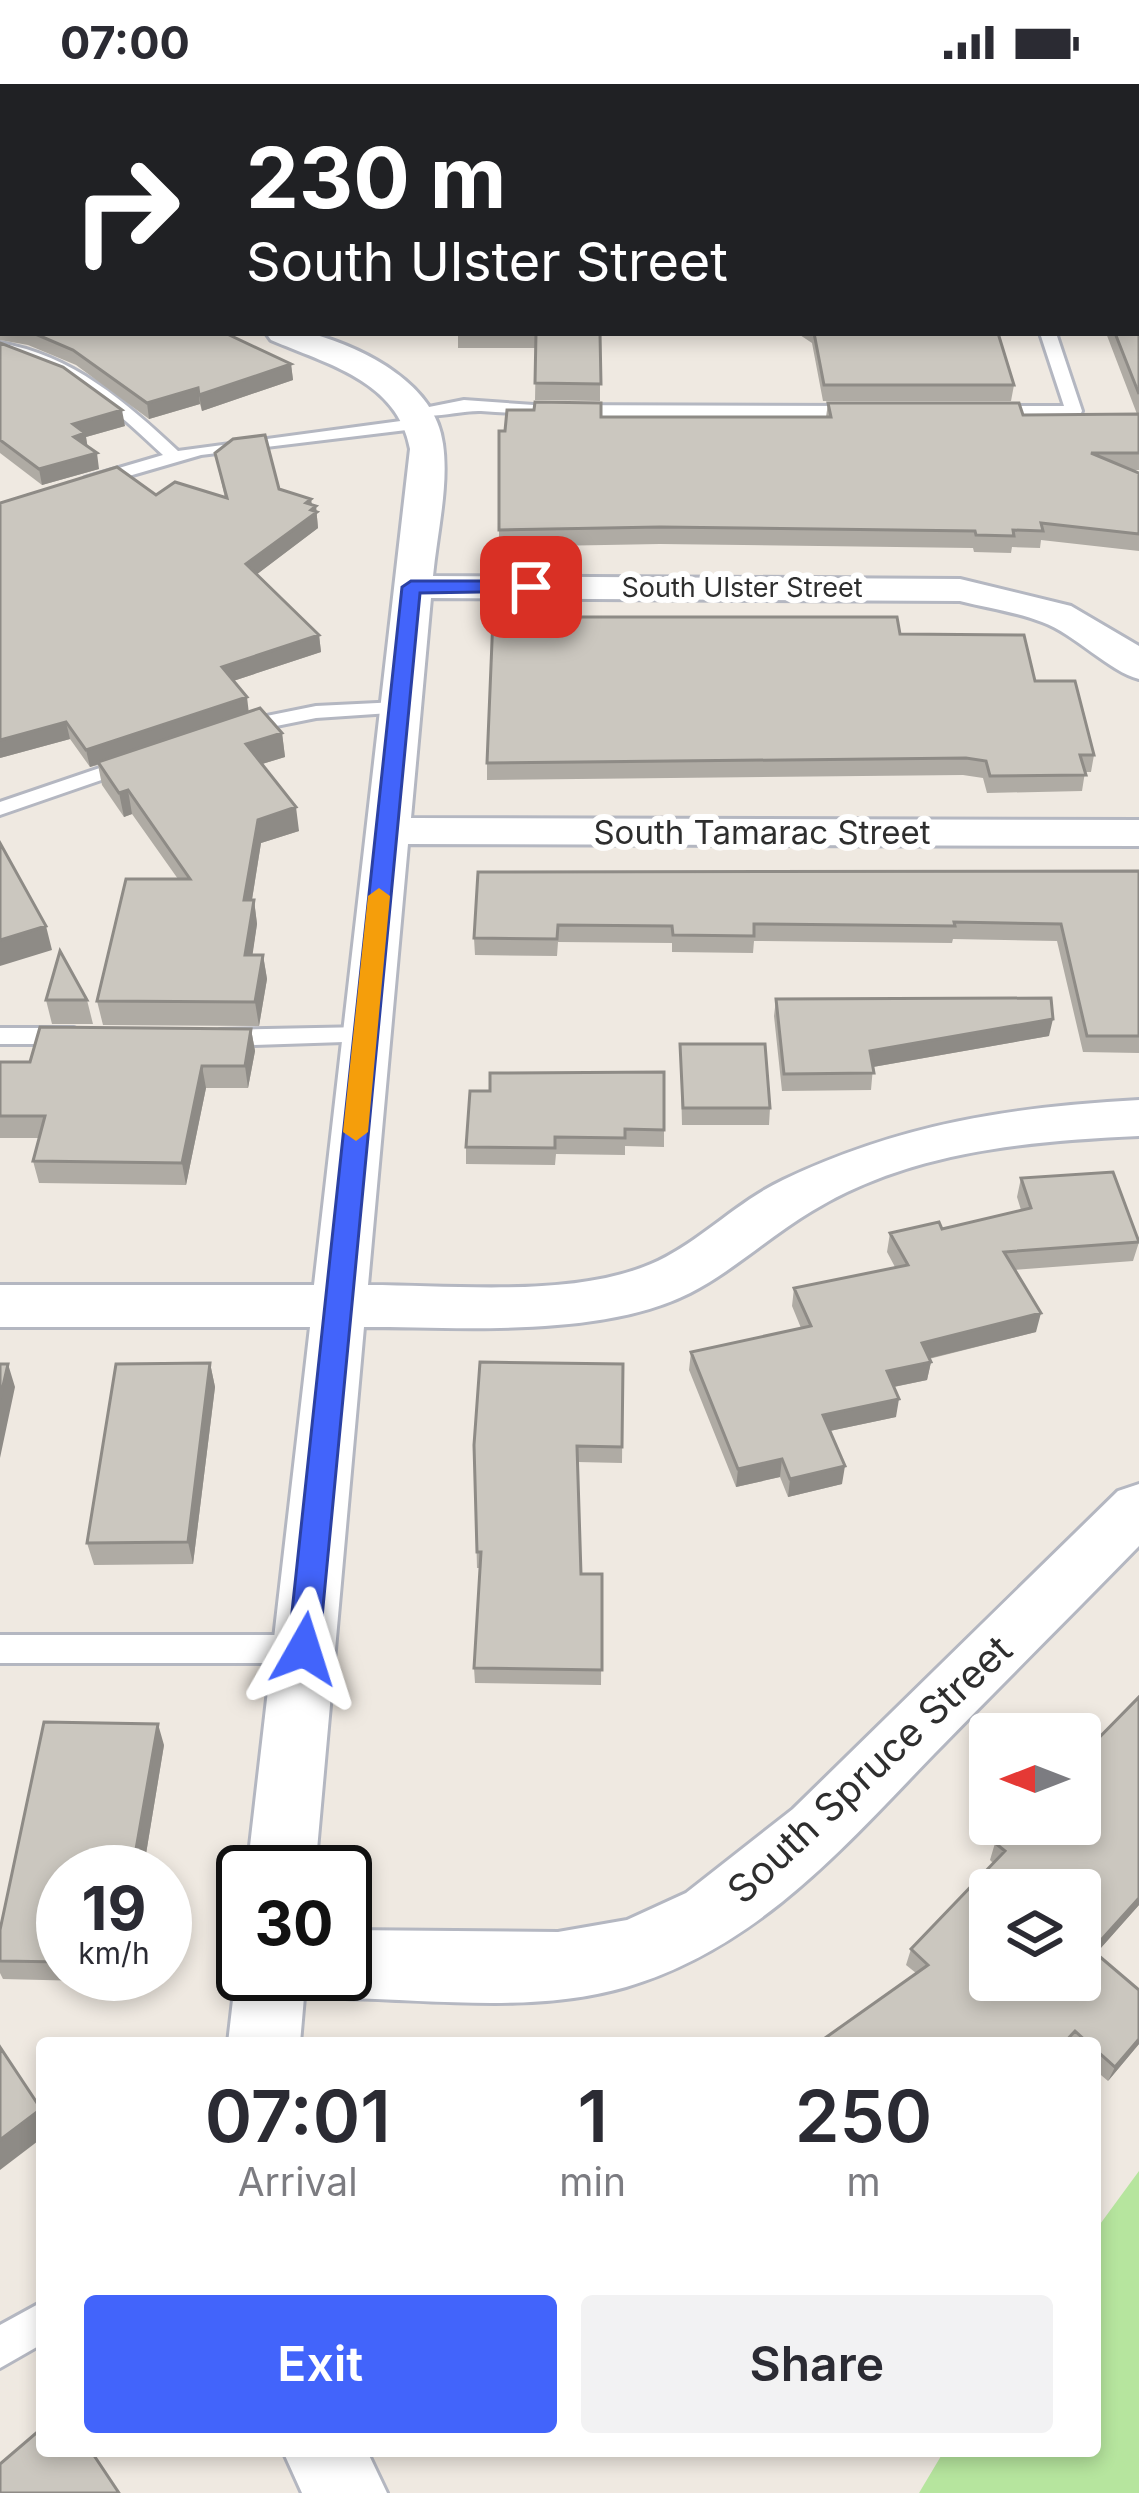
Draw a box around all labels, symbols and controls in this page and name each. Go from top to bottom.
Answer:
text: 07:00 [60,15,190,70]
text: 230 m [246,127,506,228]
icon: right [48,132,204,288]
text: South Ulster Street [246,229,728,294]
pin [480,536,582,638]
icon: arrive [498,554,564,620]
street label: South Ulster Street [621,571,863,604]
street label: South Tamarac Street [593,812,931,852]
position arrow [241,1586,367,1712]
street label: South Spruce Street [717,1625,1021,1913]
north arrow [969,1713,1101,1845]
map controls [969,1713,1101,2001]
speed limit sign: 30 [216,1845,372,2001]
button: layers [969,1869,1101,2001]
text: 19 [82,1872,146,1944]
text: km/h [78,1935,150,1971]
text: 07:01 [205,2072,391,2159]
text: 1 [577,2072,608,2159]
text: 250 [795,2072,932,2159]
text: Arrival [238,2158,358,2205]
text: min [559,2158,626,2205]
text: m [846,2158,881,2205]
button: Exit [84,2295,557,2433]
button: Share [581,2295,1053,2433]

